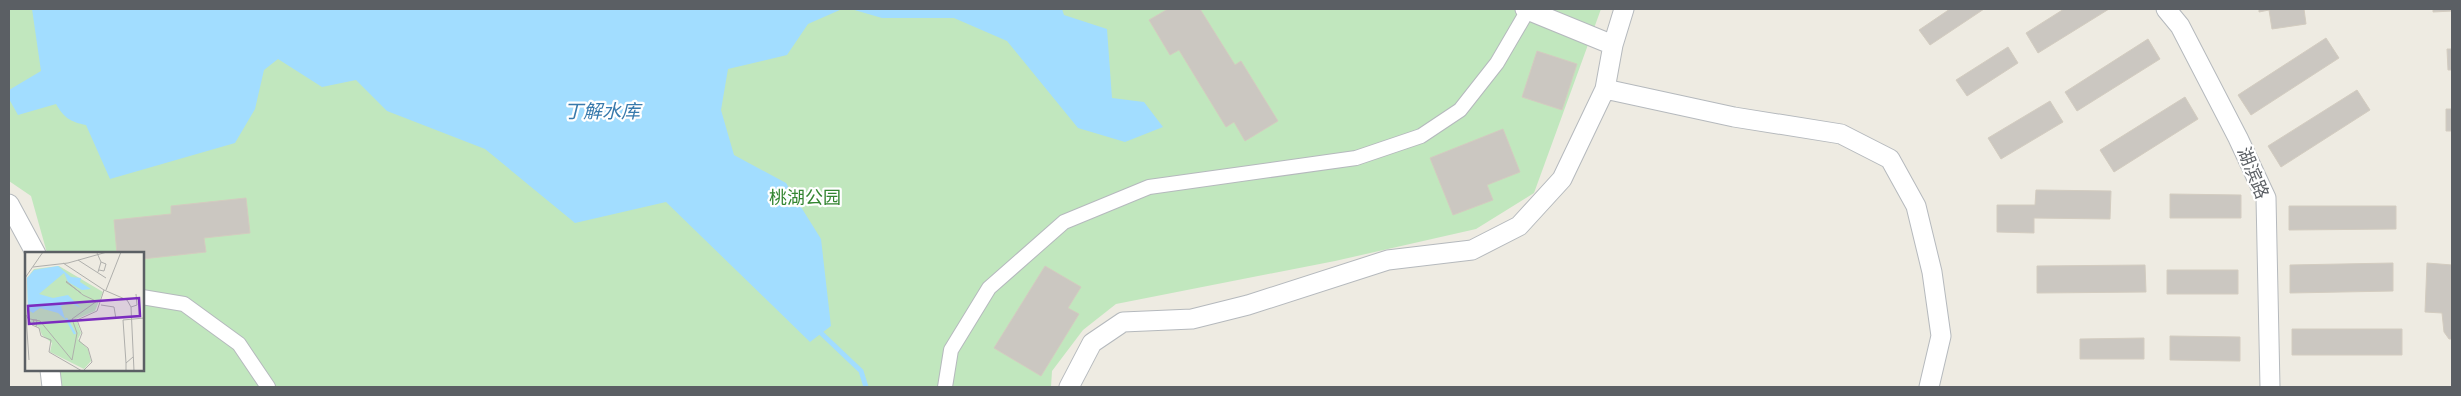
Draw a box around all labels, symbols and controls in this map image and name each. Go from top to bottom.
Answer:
water label: 丁解水库 [564,101,643,122]
street label: 湖滨路 [2234,144,2272,202]
park label: 桃湖公园 [769,188,841,208]
inset map [25,252,144,371]

